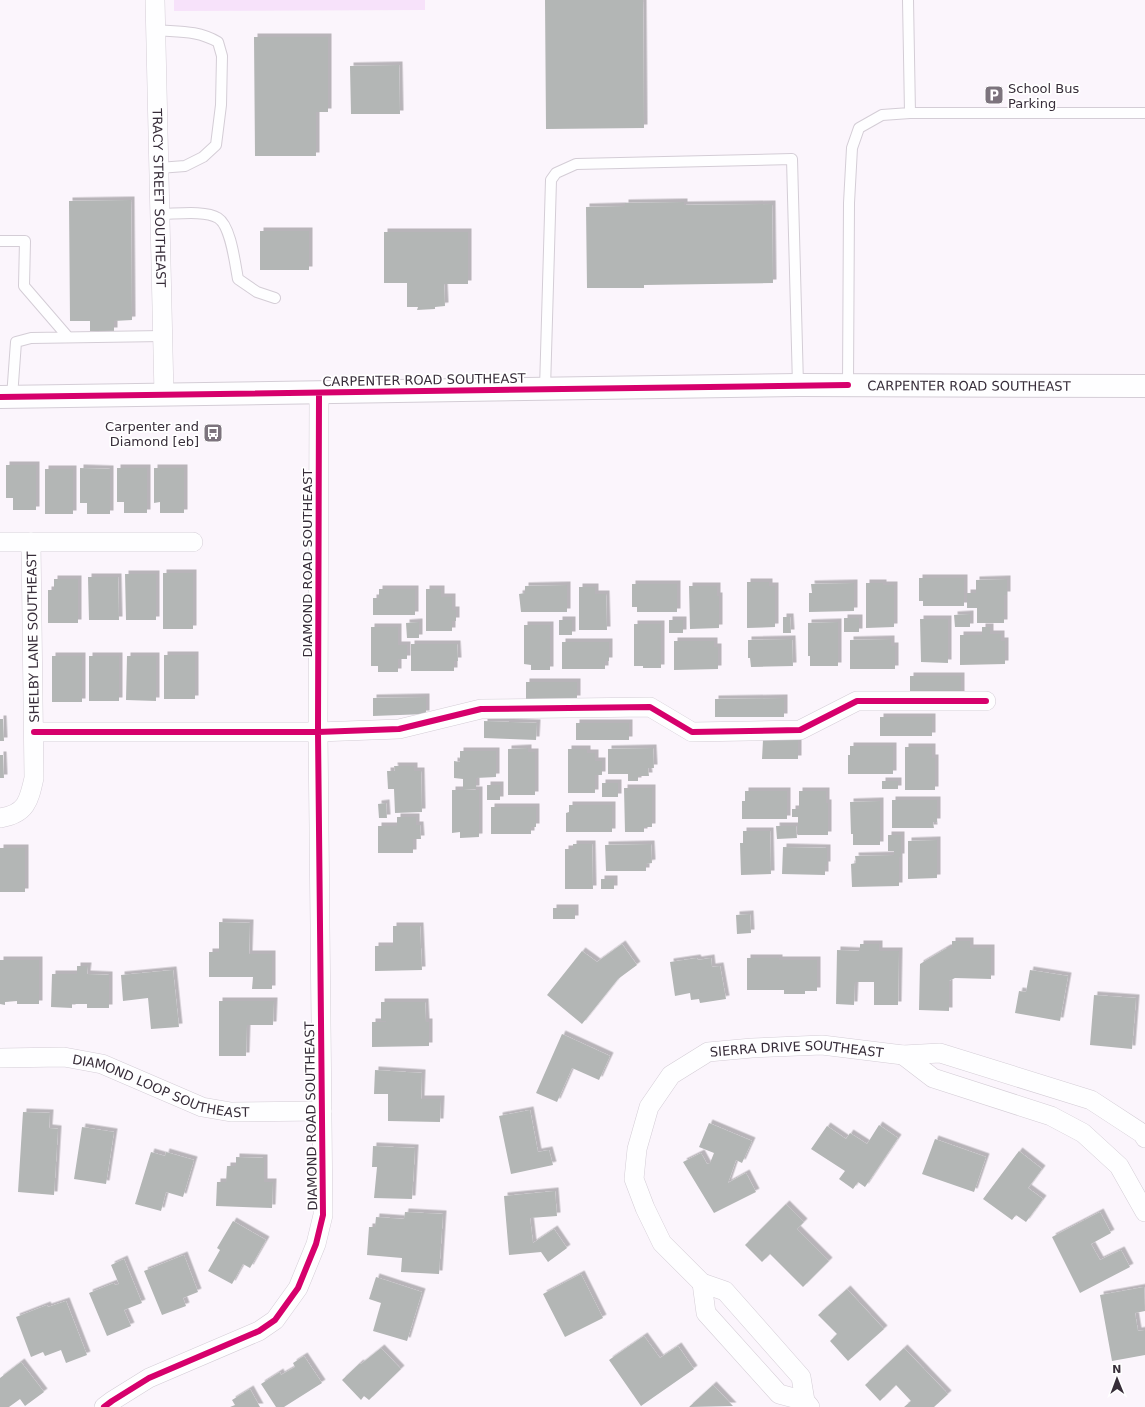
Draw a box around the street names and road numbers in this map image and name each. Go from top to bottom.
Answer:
street label: TRACY STREET SOUTHEAST [150,107,169,288]
street label: CARPENTER ROAD SOUTHEAST [322,371,526,389]
street label: CARPENTER ROAD SOUTHEAST [867,378,1071,393]
street label: DIAMOND ROAD SOUTHEAST [300,468,315,658]
street label: SHELBY LANE SOUTHEAST [24,551,42,723]
street label: DIAMOND ROAD SOUTHEAST [302,1021,320,1211]
street label: SIERRA DRIVE SOUTHEAST [709,1037,884,1060]
street label: DIAMOND LOOP SOUTHEAST [71,1051,249,1120]

